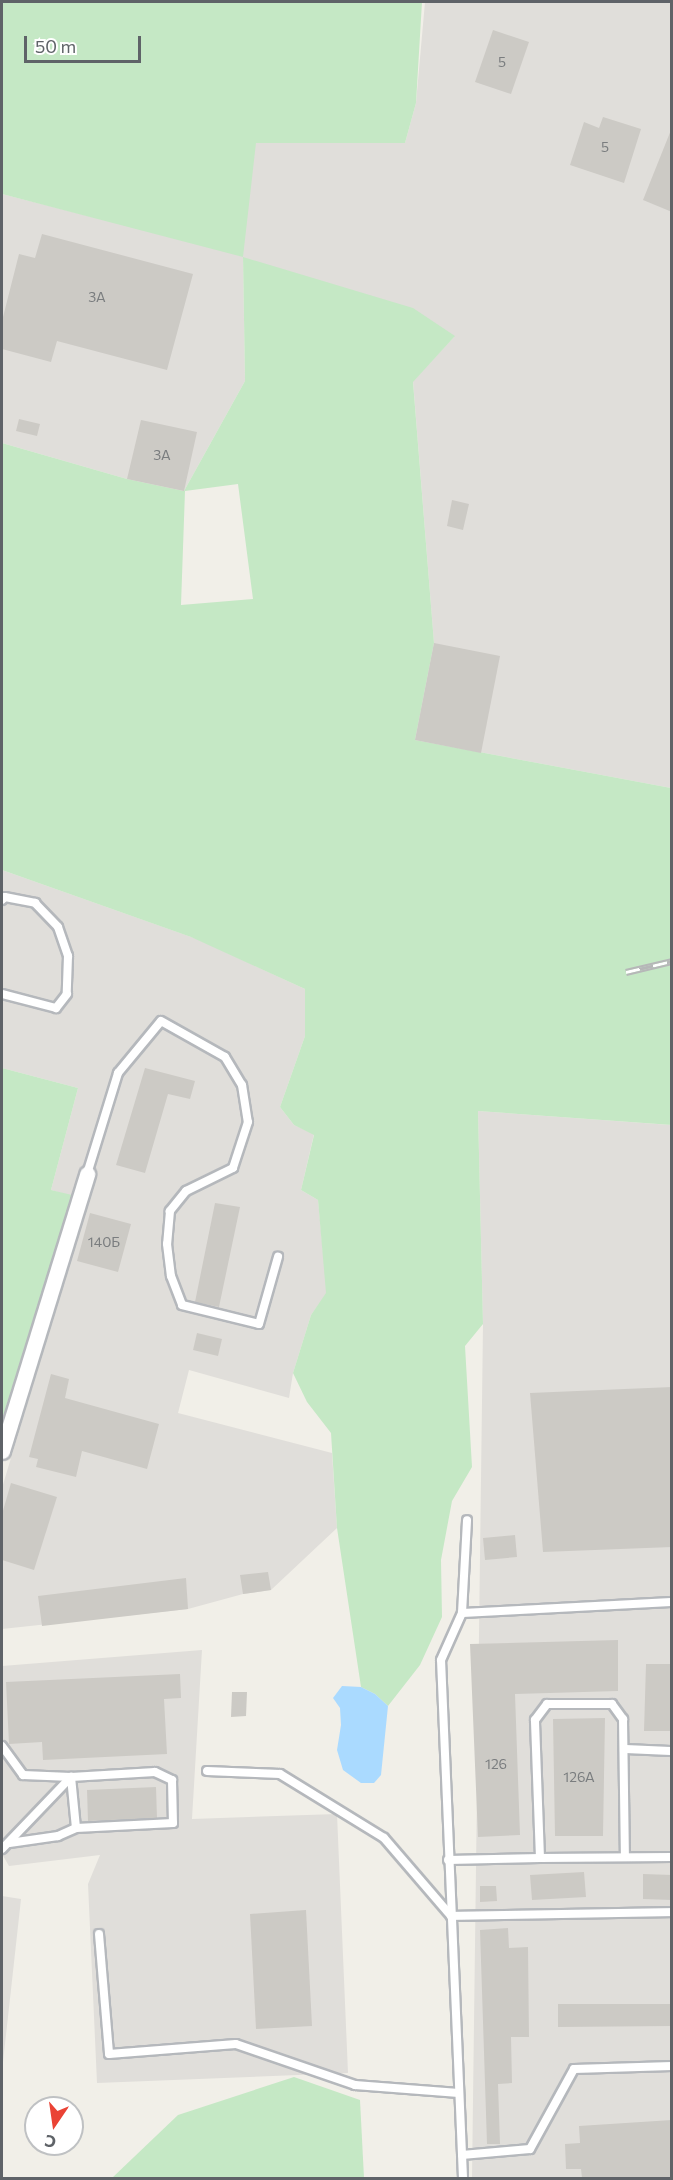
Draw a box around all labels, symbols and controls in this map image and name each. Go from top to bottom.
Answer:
scale bar [27,24,144,62]
text: 50 m [35,35,76,57]
house number: 5 [498,54,506,70]
house number: 5 [601,139,609,155]
house number: 3А [88,289,106,305]
house number: 3А [153,447,171,463]
house number: 140Б [88,1234,120,1250]
house number: 126 [485,1756,507,1772]
house number: 126А [563,1769,595,1785]
north arrow [24,2096,84,2156]
text: С [43,2132,58,2153]

